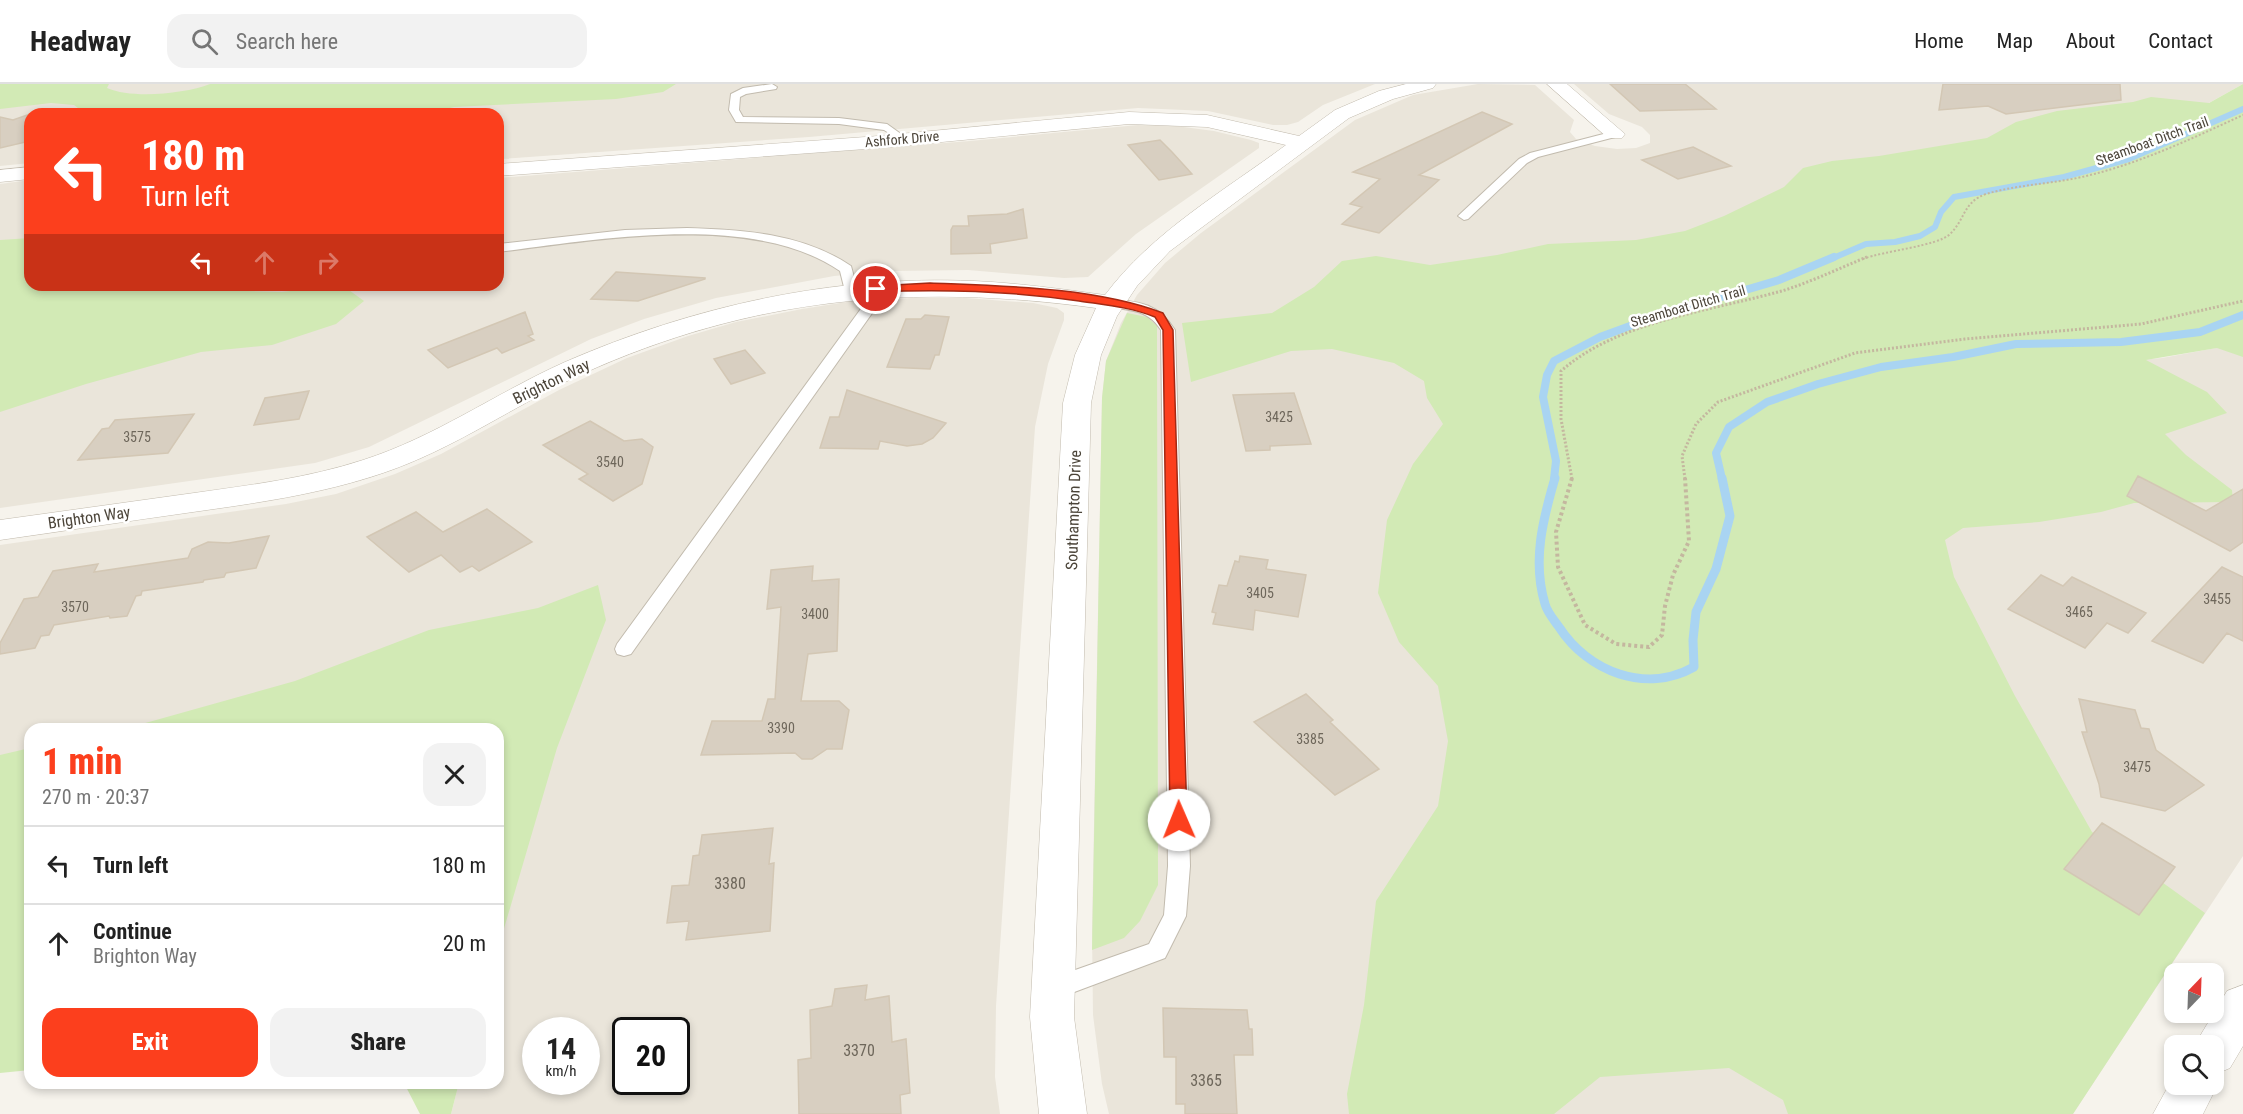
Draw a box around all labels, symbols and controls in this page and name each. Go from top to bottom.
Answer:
search box [167,14,587,68]
text: Headway [30,25,131,58]
icon: search [188,25,221,58]
text: Search here [236,29,338,54]
text: Home [1914,29,1964,53]
text: Map [1997,29,2033,53]
text: About [2066,29,2115,53]
text: Contact [2148,29,2213,53]
street label: Steamboat Ditch Trail [2094,113,2210,169]
street label: Ashfork Drive [864,128,940,150]
text: 180 m [141,131,246,180]
icon: left [42,132,120,210]
text: Turn left [141,181,230,213]
icon: left [185,246,218,279]
icon: ahead [248,246,281,279]
icon: right [311,246,344,279]
pin [850,263,901,314]
icon: arrive [859,272,892,305]
street label: Steamboat Ditch Trail [1629,282,1747,330]
street label: Brighton Way [510,355,593,408]
house number: 3425 [1265,409,1293,425]
house number: 3575 [123,429,151,445]
street label: Southampton Drive [1062,450,1085,570]
house number: 3540 [596,454,624,470]
street label: Brighton Way [47,502,132,533]
house number: 3405 [1246,585,1274,601]
house number: 3455 [2203,591,2231,607]
house number: 3570 [61,599,89,615]
house number: 3465 [2065,604,2093,620]
house number: 3400 [801,606,829,622]
house number: 3390 [767,720,795,736]
house number: 3385 [1296,731,1324,747]
text: 1 min [42,741,122,783]
button: close [423,743,486,806]
house number: 3475 [2123,759,2151,775]
text: 270 m · 20:37 [42,785,149,809]
position arrow [1147,788,1211,852]
icon: left [42,849,75,882]
text: Turn left [93,853,168,878]
text: 180 m [432,853,486,878]
house number: 3380 [714,874,746,893]
text: Continue [93,919,172,944]
icon: ahead [42,927,75,960]
text: 20 m [443,931,486,956]
text: Brighton Way [93,944,197,968]
north arrow [2164,963,2224,1023]
map controls [2164,963,2224,1095]
button: Exit [42,1008,258,1077]
button: Share [270,1008,486,1077]
speed limit sign: 20 [612,1017,690,1095]
text: 14 [546,1031,576,1066]
button: search [2164,1035,2224,1095]
house number: 3370 [843,1041,875,1060]
text: km/h [546,1062,576,1080]
house number: 3365 [1190,1071,1222,1090]

